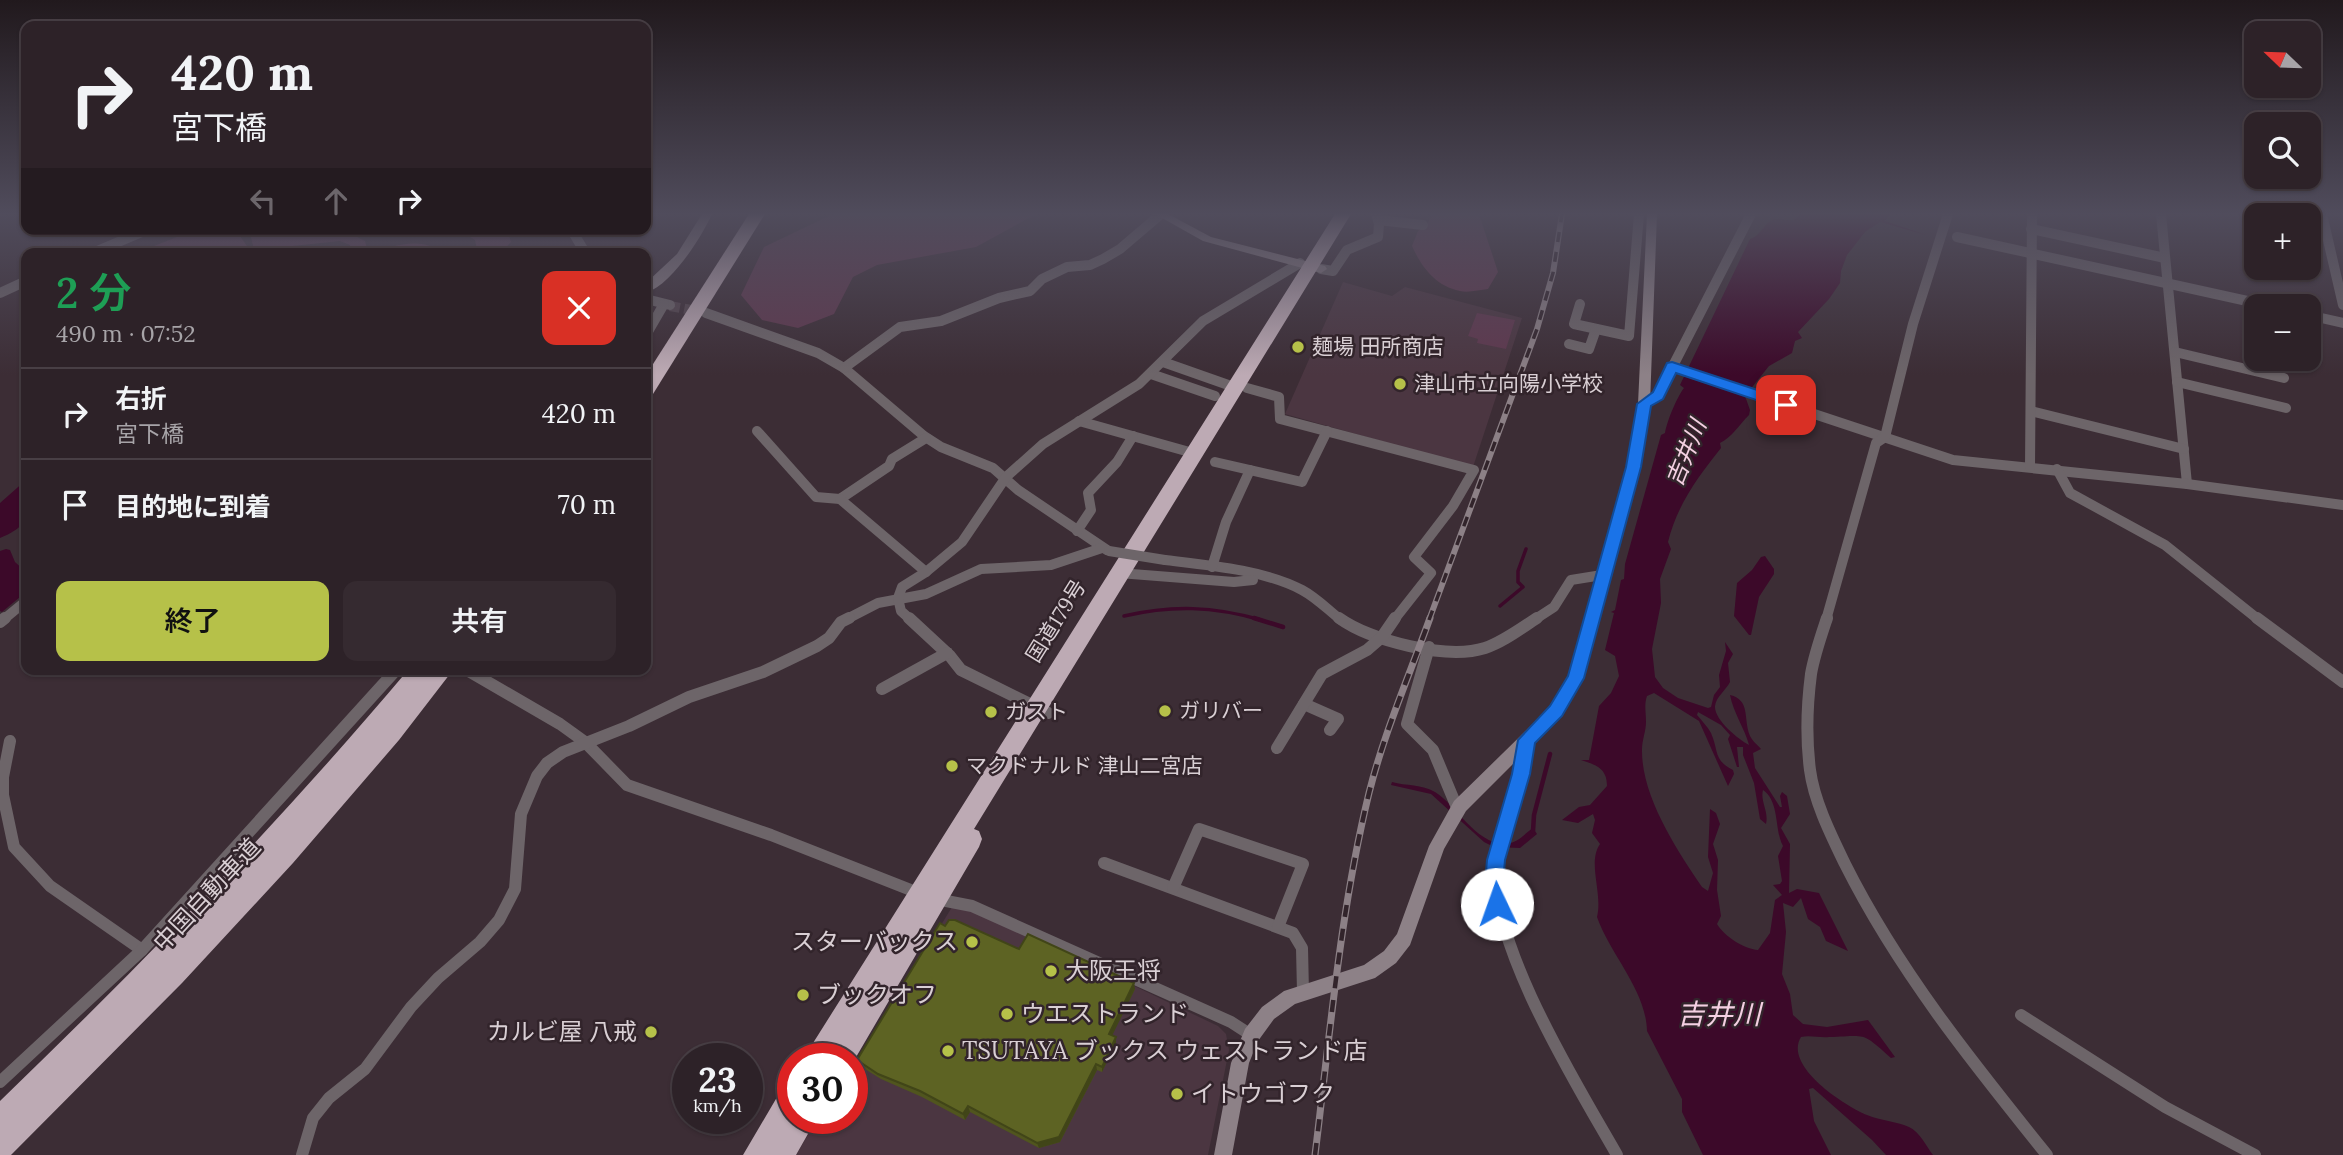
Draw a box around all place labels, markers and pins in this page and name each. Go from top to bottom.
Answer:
place label: 麺場 田所商店 [1312,333,1444,360]
marker: 麺場 田所商店 [1290,339,1306,355]
place label: 津山市立向陽小学校 [1414,370,1603,397]
pin [1756,375,1816,435]
marker: 津山市立向陽小学校 [1392,376,1408,392]
place label: ガリバー [1179,697,1263,724]
place label: ガスト [1005,698,1068,725]
marker: ガリバー [1157,703,1173,719]
marker: ガスト [983,704,999,720]
place label: マクドナルド 津山二宮店 [966,752,1203,779]
marker: マクドナルド 津山二宮店 [944,758,960,774]
place label: スターバックス [791,926,958,957]
marker: スターバックス [964,934,980,950]
place label: 大阪王将 [1065,955,1161,986]
marker: 大阪王将 [1043,963,1059,979]
place label: ブックオフ [817,979,937,1010]
marker: ブックオフ [795,987,811,1003]
place label: ウエストランド [1021,998,1189,1029]
marker: ウエストランド [999,1006,1015,1022]
place label: カルビ屋 八戒 [487,1016,637,1047]
marker: カルビ屋 八戒 [643,1024,659,1040]
place label: TSUTAYA ブックス ウェストランド店 [962,1035,1367,1066]
marker: TSUTAYA ブックス ウェストランド店 [940,1043,956,1059]
place label: イトウゴフク [1191,1078,1335,1109]
marker: イトウゴフク [1169,1086,1185,1102]

